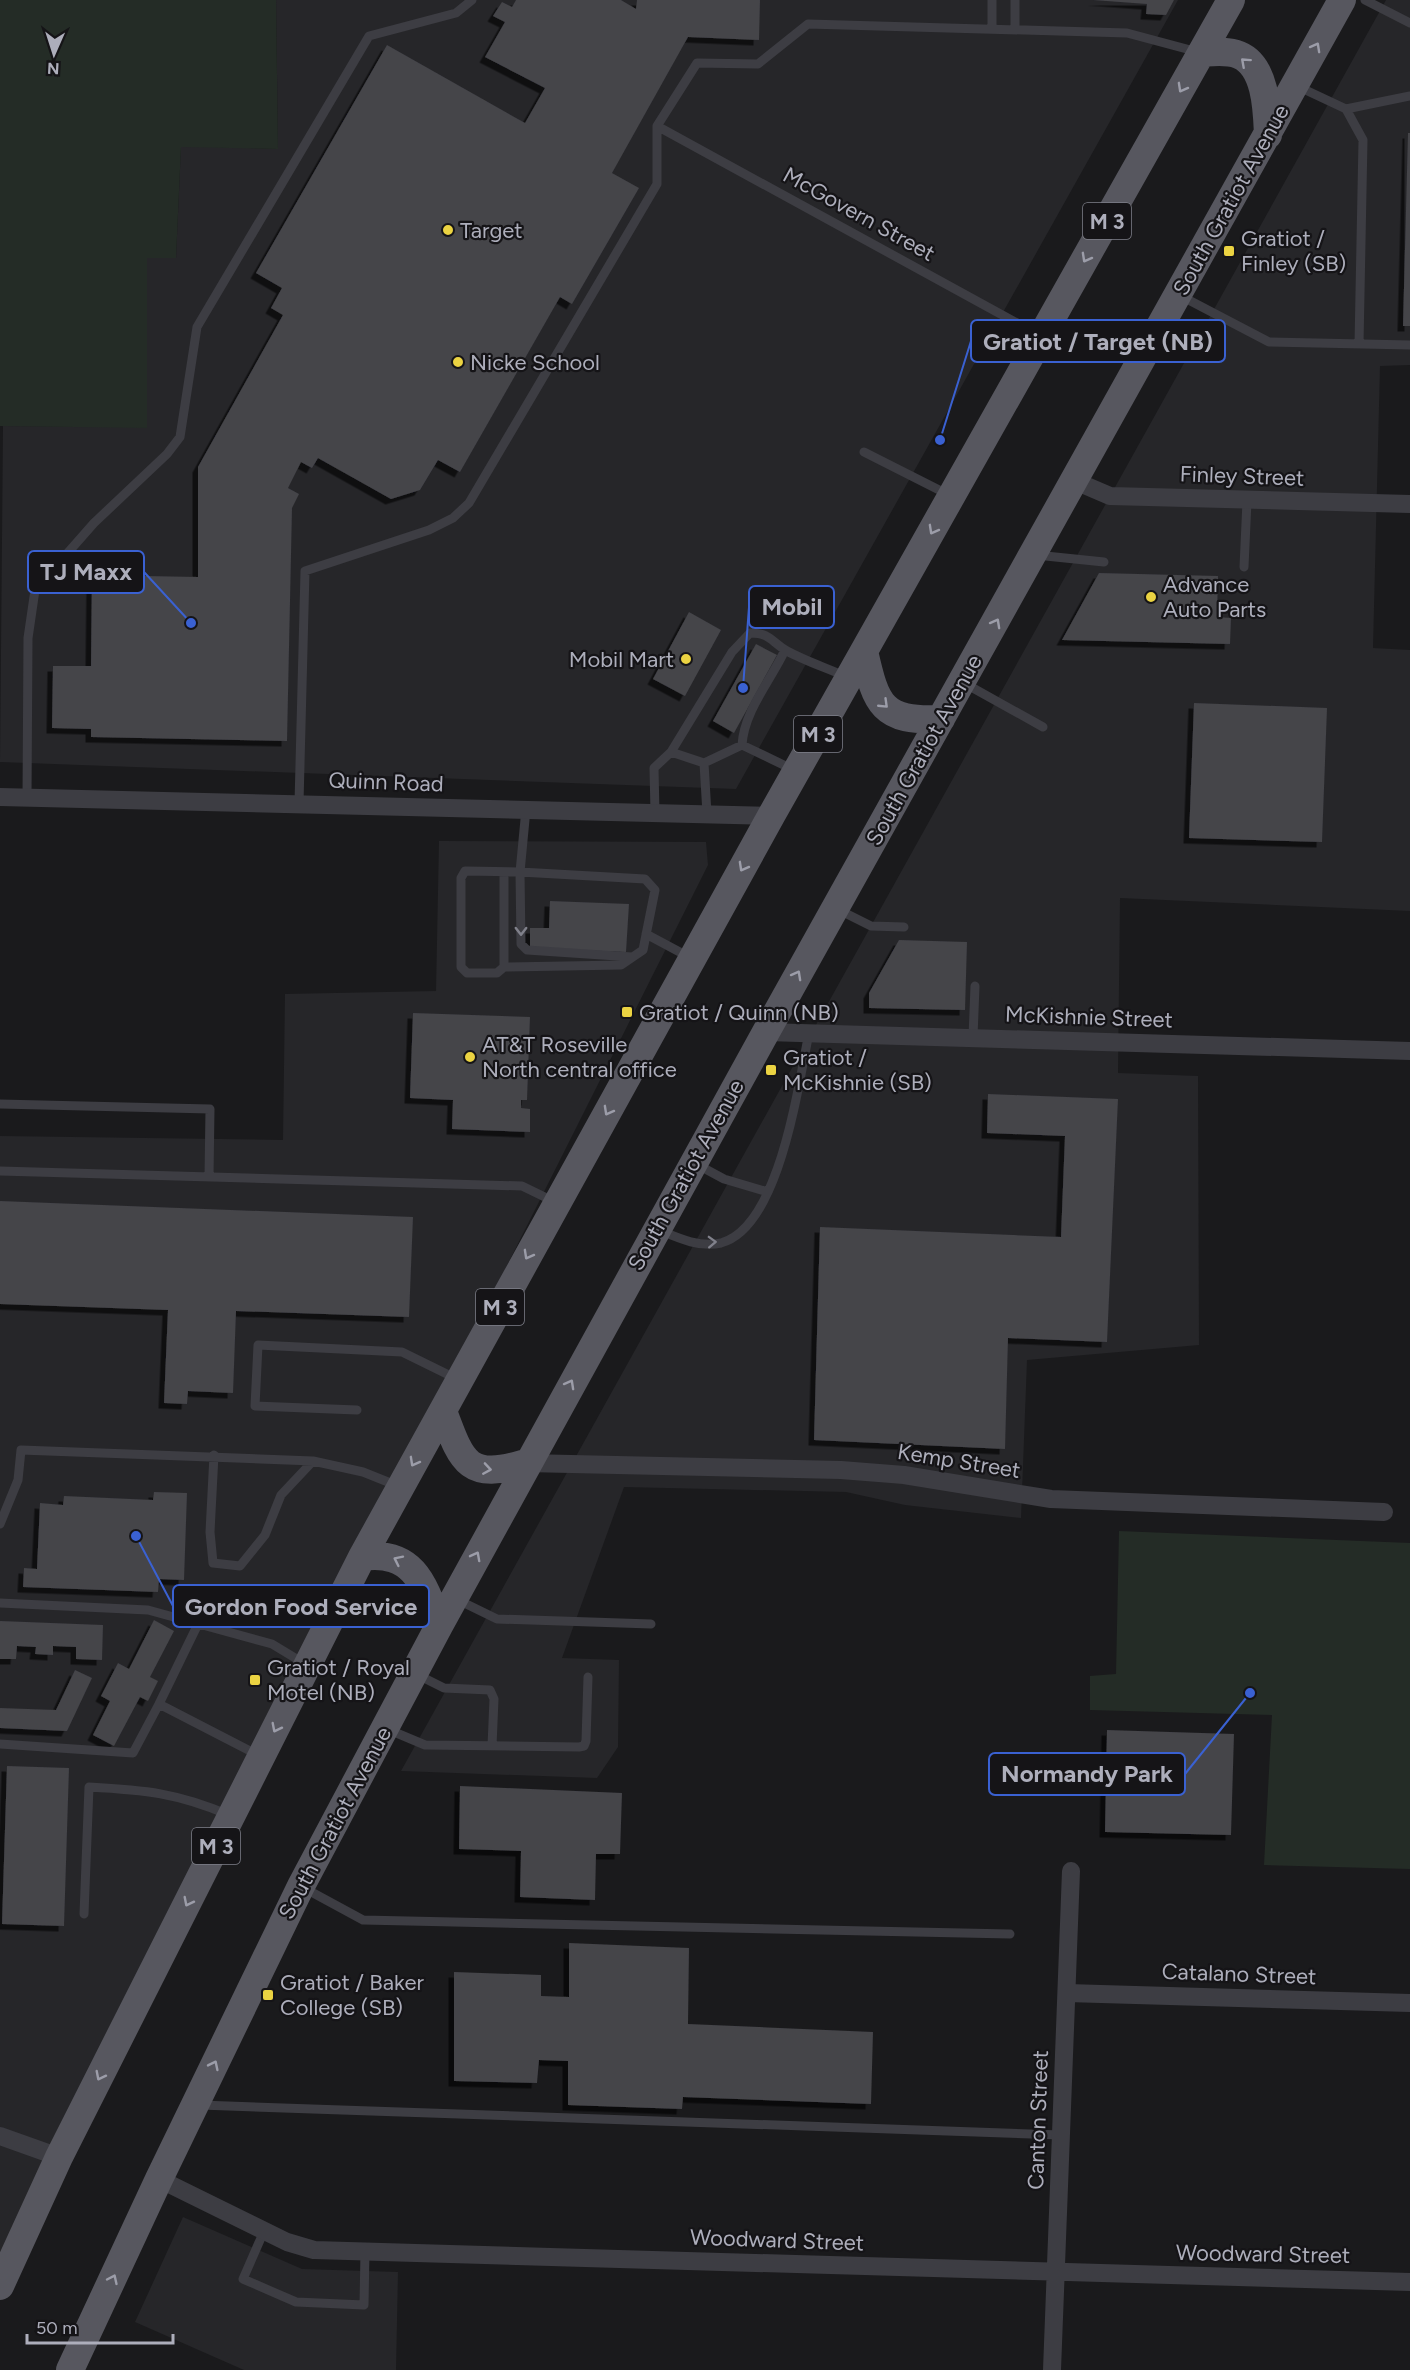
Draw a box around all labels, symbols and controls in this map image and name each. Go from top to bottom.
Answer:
north arrow [24,24,84,84]
one-way arrow [1309,43,1320,53]
one-way arrow [1241,58,1252,69]
text: N [47,59,60,78]
one-way arrow [1177,82,1189,92]
street label: South Gratiot Avenue [1167,100,1295,300]
street label: McGovern Street [778,161,940,267]
road number: M 3 [1083,203,1131,239]
place label: Target [460,217,523,244]
marker: Target [441,223,455,237]
place label: Gratiot / Finley (SB) [1241,225,1346,277]
marker: Gratiot / Finley (SB) [1222,244,1236,258]
one-way arrow [1082,252,1093,262]
callout: Gratiot / Target (NB) [971,320,1225,362]
text: Gratiot / Target (NB) [983,327,1213,356]
place label: Nicke School [470,349,600,376]
marker: Nicke School [451,355,465,369]
street label: Finley Street [1179,460,1305,492]
one-way arrow [928,524,940,534]
callout: TJ Maxx [28,551,144,593]
text: TJ Maxx [40,557,132,586]
place label: Advance Auto Parts [1163,571,1266,623]
callout: Mobil [749,586,834,628]
marker: Advance Auto Parts [1144,590,1158,604]
text: Mobil [761,592,823,621]
one-way arrow [989,618,1000,629]
place label: Mobil Mart [569,646,674,673]
street label: South Gratiot Avenue [860,650,988,850]
marker: Mobil Mart [679,652,693,666]
one-way arrow [877,697,888,708]
road number: M 3 [794,716,842,752]
street label: Quinn Road [328,766,444,798]
one-way arrow [739,861,750,871]
one-way arrow [515,926,527,935]
one-way arrow [790,971,801,982]
place label: Gratiot / Quinn (NB) [639,999,839,1026]
street label: McKishnie Street [1005,1001,1173,1033]
marker: Gratiot / Quinn (NB) [620,1005,634,1019]
place label: AT&T Roseville North central office [482,1031,677,1083]
place label: Gratiot / McKishnie (SB) [783,1044,932,1096]
marker: AT&T Roseville North central office [463,1050,477,1064]
marker: Gratiot / McKishnie (SB) [764,1063,778,1077]
street label: South Gratiot Avenue [622,1075,750,1275]
one-way arrow [604,1105,615,1115]
one-way arrow [708,1236,717,1248]
one-way arrow [524,1249,536,1259]
road number: M 3 [476,1289,524,1325]
one-way arrow [563,1380,574,1391]
street label: Kemp Street [896,1438,1022,1484]
one-way arrow [410,1456,422,1466]
one-way arrow [482,1463,492,1475]
one-way arrow [469,1551,480,1562]
one-way arrow [393,1556,404,1568]
callout: Gordon Food Service [173,1585,429,1627]
text: Gordon Food Service [185,1592,417,1621]
place label: Gratiot / Royal Motel (NB) [267,1654,410,1706]
marker: Gratiot / Royal Motel (NB) [248,1673,262,1687]
one-way arrow [271,1721,283,1732]
street label: South Gratiot Avenue [273,1722,397,1924]
callout: Normandy Park [989,1753,1185,1795]
text: Normandy Park [1001,1759,1173,1788]
road number: M 3 [192,1828,240,1864]
one-way arrow [184,1896,195,1906]
street label: Catalano Street [1161,1958,1317,1990]
place label: Gratiot / Baker College (SB) [280,1969,424,2021]
marker: Gratiot / Baker College (SB) [261,1988,275,2002]
street label: Canton Street [1022,2050,1054,2190]
one-way arrow [207,2060,219,2071]
one-way arrow [96,2070,107,2080]
street label: Woodward Street [689,2223,865,2257]
street label: Woodward Street [1176,2239,1350,2269]
one-way arrow [105,2274,117,2285]
scale bar [27,2307,172,2345]
text: 50 m [36,2317,78,2339]

